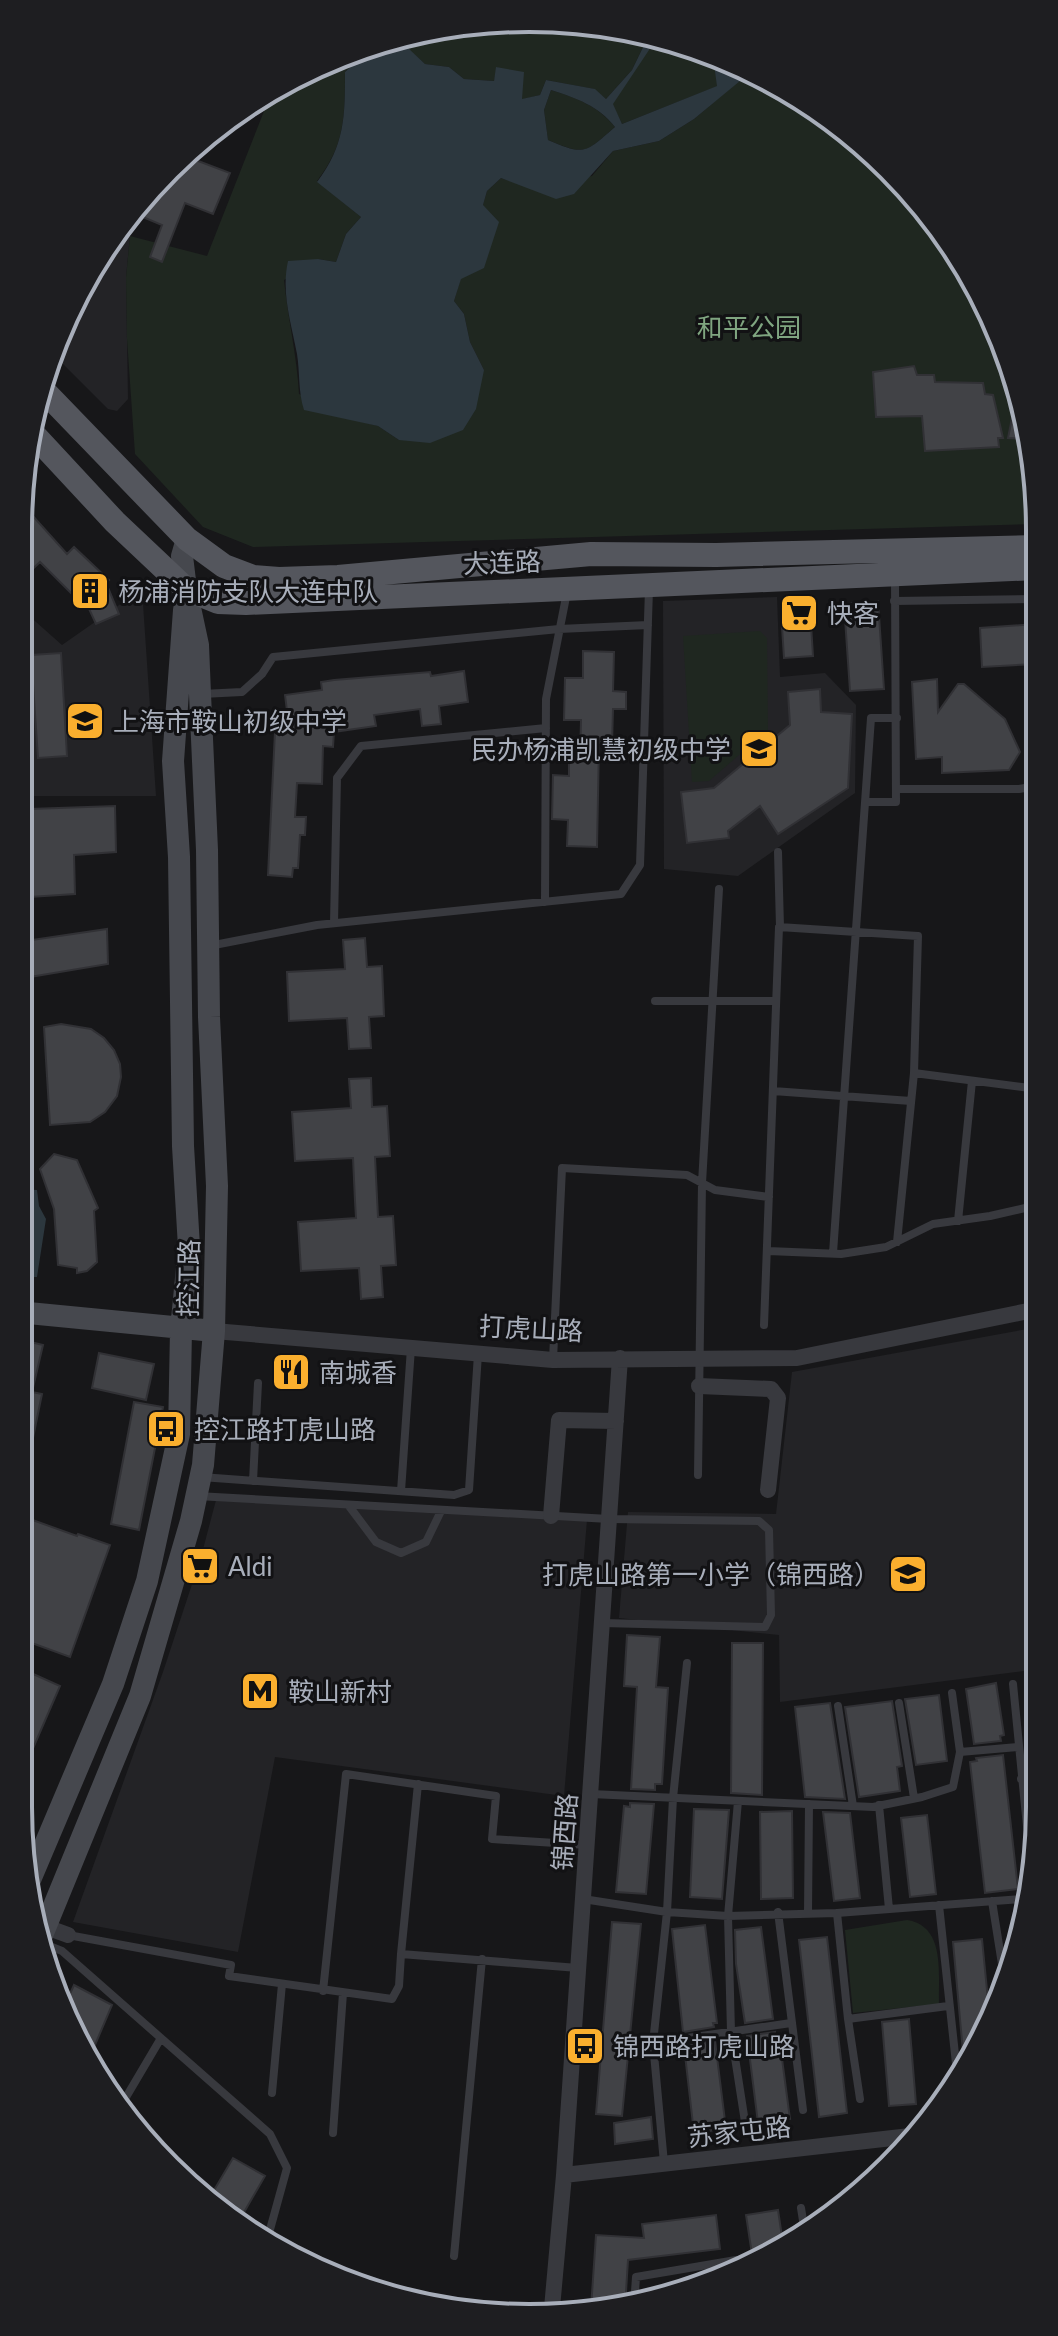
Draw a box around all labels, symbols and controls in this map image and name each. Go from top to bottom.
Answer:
park label: 和平公园 [697,311,801,343]
street label: 大连路 [462,545,542,579]
building icon: 杨浦消防支队大连中队 [69,570,111,612]
place label: 杨浦消防支队大连中队 [118,575,378,607]
supermarket icon: 快客 [778,592,820,634]
place label: 快客 [827,597,879,629]
school or university icon: 上海市鞍山初级中学 [64,700,106,742]
place label: 上海市鞍山初级中学 [113,705,347,737]
school or university icon: 民办杨浦凯慧初级中学 [738,728,780,770]
place label: 民办杨浦凯慧初级中学 [471,733,731,765]
street label: 控江路 [171,1239,205,1317]
street label: 打虎山路 [478,1309,584,1347]
restaurant icon: 南城香 [270,1351,312,1393]
place label: 南城香 [319,1356,397,1388]
bus stop icon: 控江路打虎山路 [145,1408,187,1450]
place label: 控江路打虎山路 [194,1413,376,1445]
supermarket icon: Aldi [179,1545,221,1587]
place label: Aldi [228,1550,273,1582]
school or university icon: 打虎山路第一小学（锦西路） [887,1553,929,1595]
place label: 打虎山路第一小学（锦西路） [542,1558,880,1590]
metro station icon: 鞍山新村 [239,1670,281,1712]
place label: 鞍山新村 [288,1675,392,1707]
street label: 锦西路 [545,1792,583,1872]
bus stop icon: 锦西路打虎山路 [564,2025,606,2067]
place label: 锦西路打虎山路 [613,2030,795,2062]
street label: 苏家屯路 [686,2110,792,2152]

